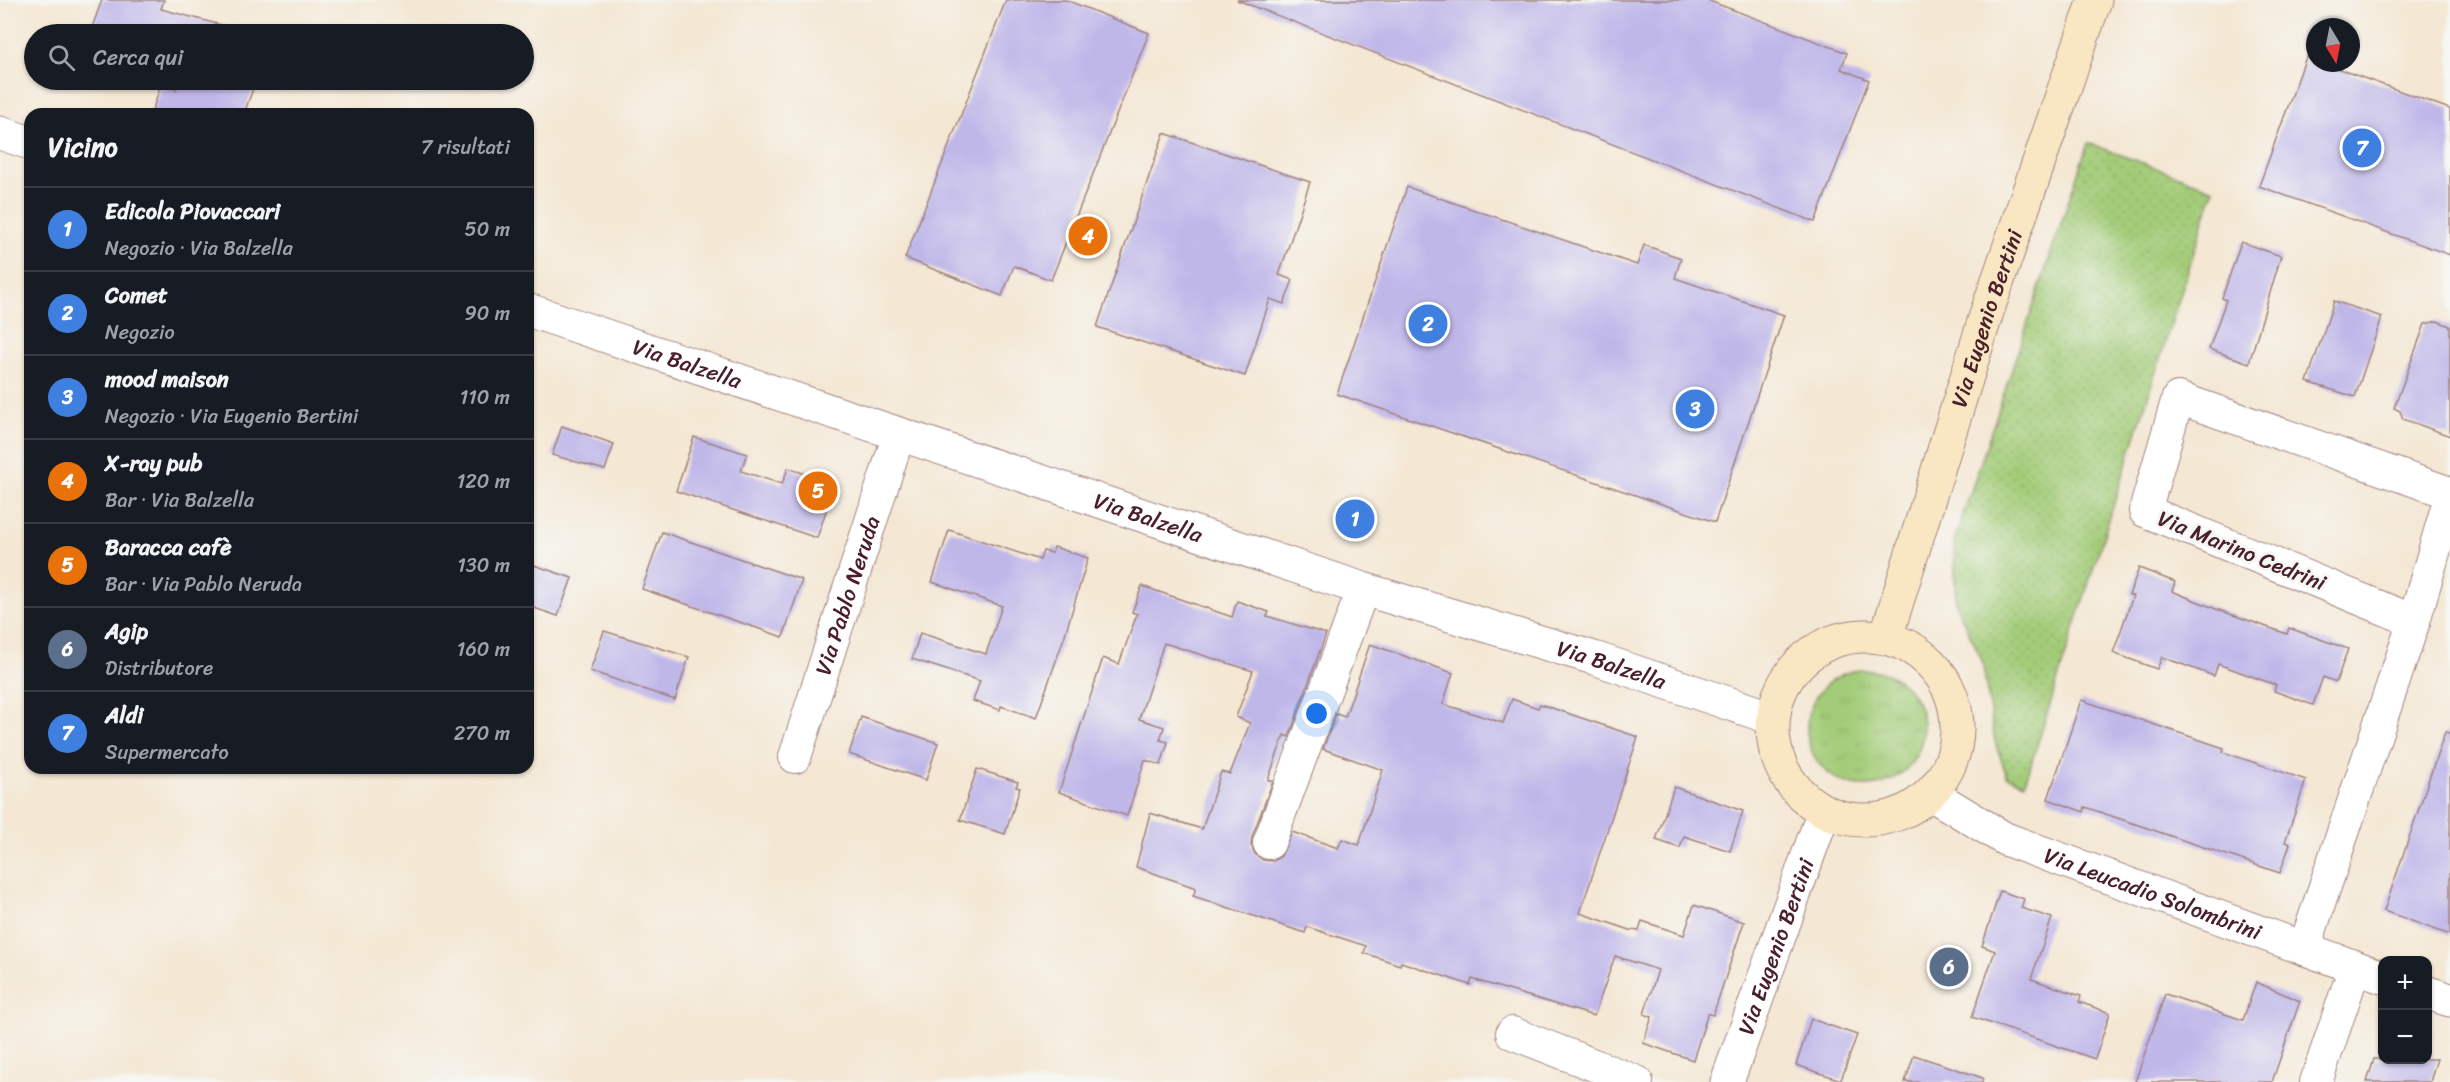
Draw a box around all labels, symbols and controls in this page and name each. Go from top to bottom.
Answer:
north arrow [2306,18,2360,72]
search box [24,24,534,90]
text: Cerca qui [93,38,183,77]
icon: search [45,41,78,74]
text: Vicino [48,124,118,170]
pin: 7 [2342,126,2382,170]
text: 7 risultati [421,130,510,165]
text: Edicola Piovaccari [105,192,280,231]
text: 1 [63,212,72,247]
text: 50 m [465,212,510,247]
pin: 4 [1068,214,1108,258]
street label: Via Eugenio Bertini [1940,224,2034,412]
text: Negozio · Via Balzella [105,231,293,266]
text: Comet [105,276,168,315]
text: 2 [62,296,73,331]
text: 90 m [465,296,510,331]
pin: 2 [1408,302,1448,346]
text: Negozio [105,315,175,350]
street label: Via Balzella [628,327,748,400]
text: mood maison [105,360,229,399]
text: 3 [62,380,73,415]
text: 110 m [460,380,510,415]
pin: 3 [1676,386,1714,432]
text: Negozio · Via Eugenio Bertini [105,399,358,434]
text: X-ray pub [105,444,202,483]
text: 4 [61,464,74,499]
text: 120 m [457,464,510,499]
pin: 5 [798,468,838,514]
street label: Via Balzella [1088,481,1209,554]
text: Bar · Via Balzella [105,483,254,518]
pin: 1 [1336,496,1374,542]
street label: Via Marino Cedrini [2152,499,2333,602]
street label: Via Pablo Neruda [804,511,891,680]
text: Baracca cafè [105,528,232,567]
text: 5 [61,548,74,583]
text: 130 m [457,548,510,583]
text: Bar · Via Pablo Neruda [105,567,302,602]
text: Agip [105,612,148,651]
street label: Via Balzella [1552,629,1672,701]
text: 6 [62,632,73,667]
text: 160 m [457,632,510,667]
text: Distributore [105,651,213,686]
text: Aldi [105,696,143,735]
your location [1302,699,1331,728]
text: 7 [62,716,73,751]
text: 270 m [454,716,510,751]
text: Supermercato [105,735,229,770]
street label: Via Leucadio Solombrini [2038,836,2268,952]
street label: Via Eugenio Bertini [1726,852,1826,1040]
pin: 6 [1930,944,1968,990]
map controls [2378,956,2432,1064]
button: + [2378,956,2432,1010]
button: − [2378,1010,2432,1064]

